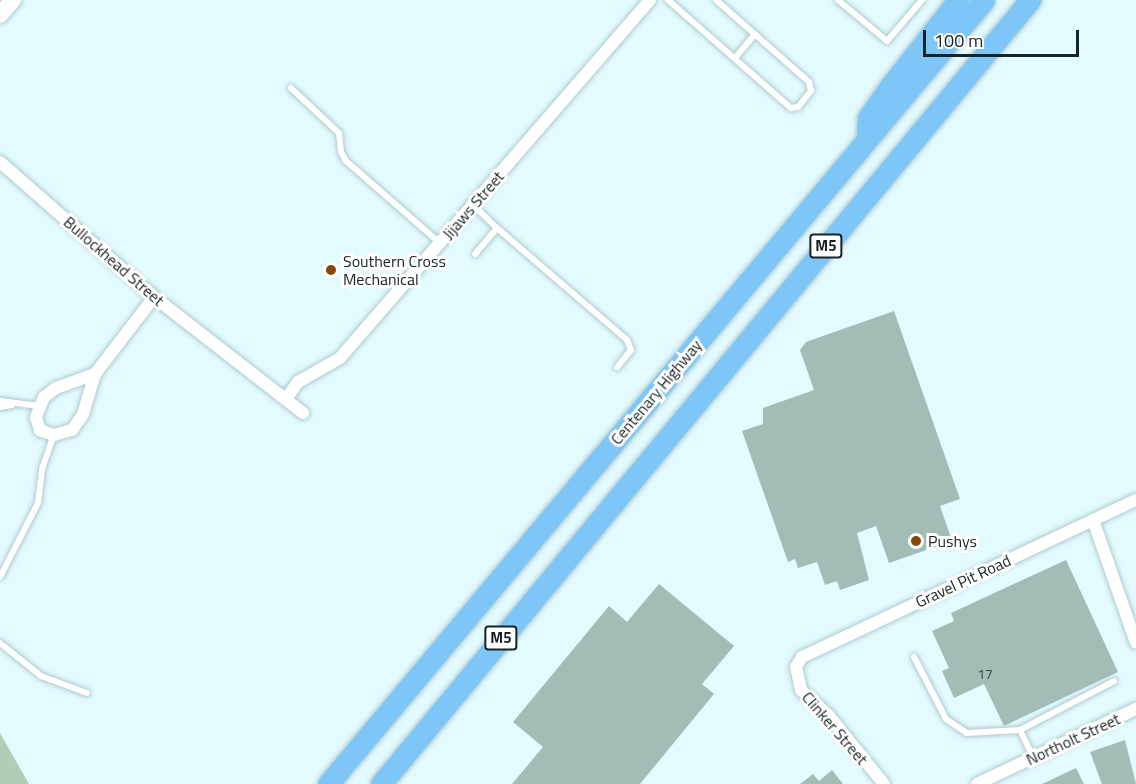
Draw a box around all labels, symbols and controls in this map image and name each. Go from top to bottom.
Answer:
scale bar [926,18,1082,56]
text: 100 m [934,27,983,54]
street label: Jijaws Street [438,167,508,243]
street label: Bullockhead Street [60,212,168,310]
road number: M5 [808,234,844,258]
place label: Southern Cross Mechanical [343,251,446,289]
marker: Southern Cross Mechanical [324,263,338,277]
street label: Centenary Highway [607,336,705,448]
place label: Pushys [928,531,977,551]
marker: Pushys [909,534,923,548]
street label: Gravel Pit Road [912,551,1014,611]
road number: M5 [483,626,519,650]
house number: 17 [977,666,993,682]
street label: Clinker Street [798,688,872,768]
street label: Northolt Street [1023,709,1123,769]

